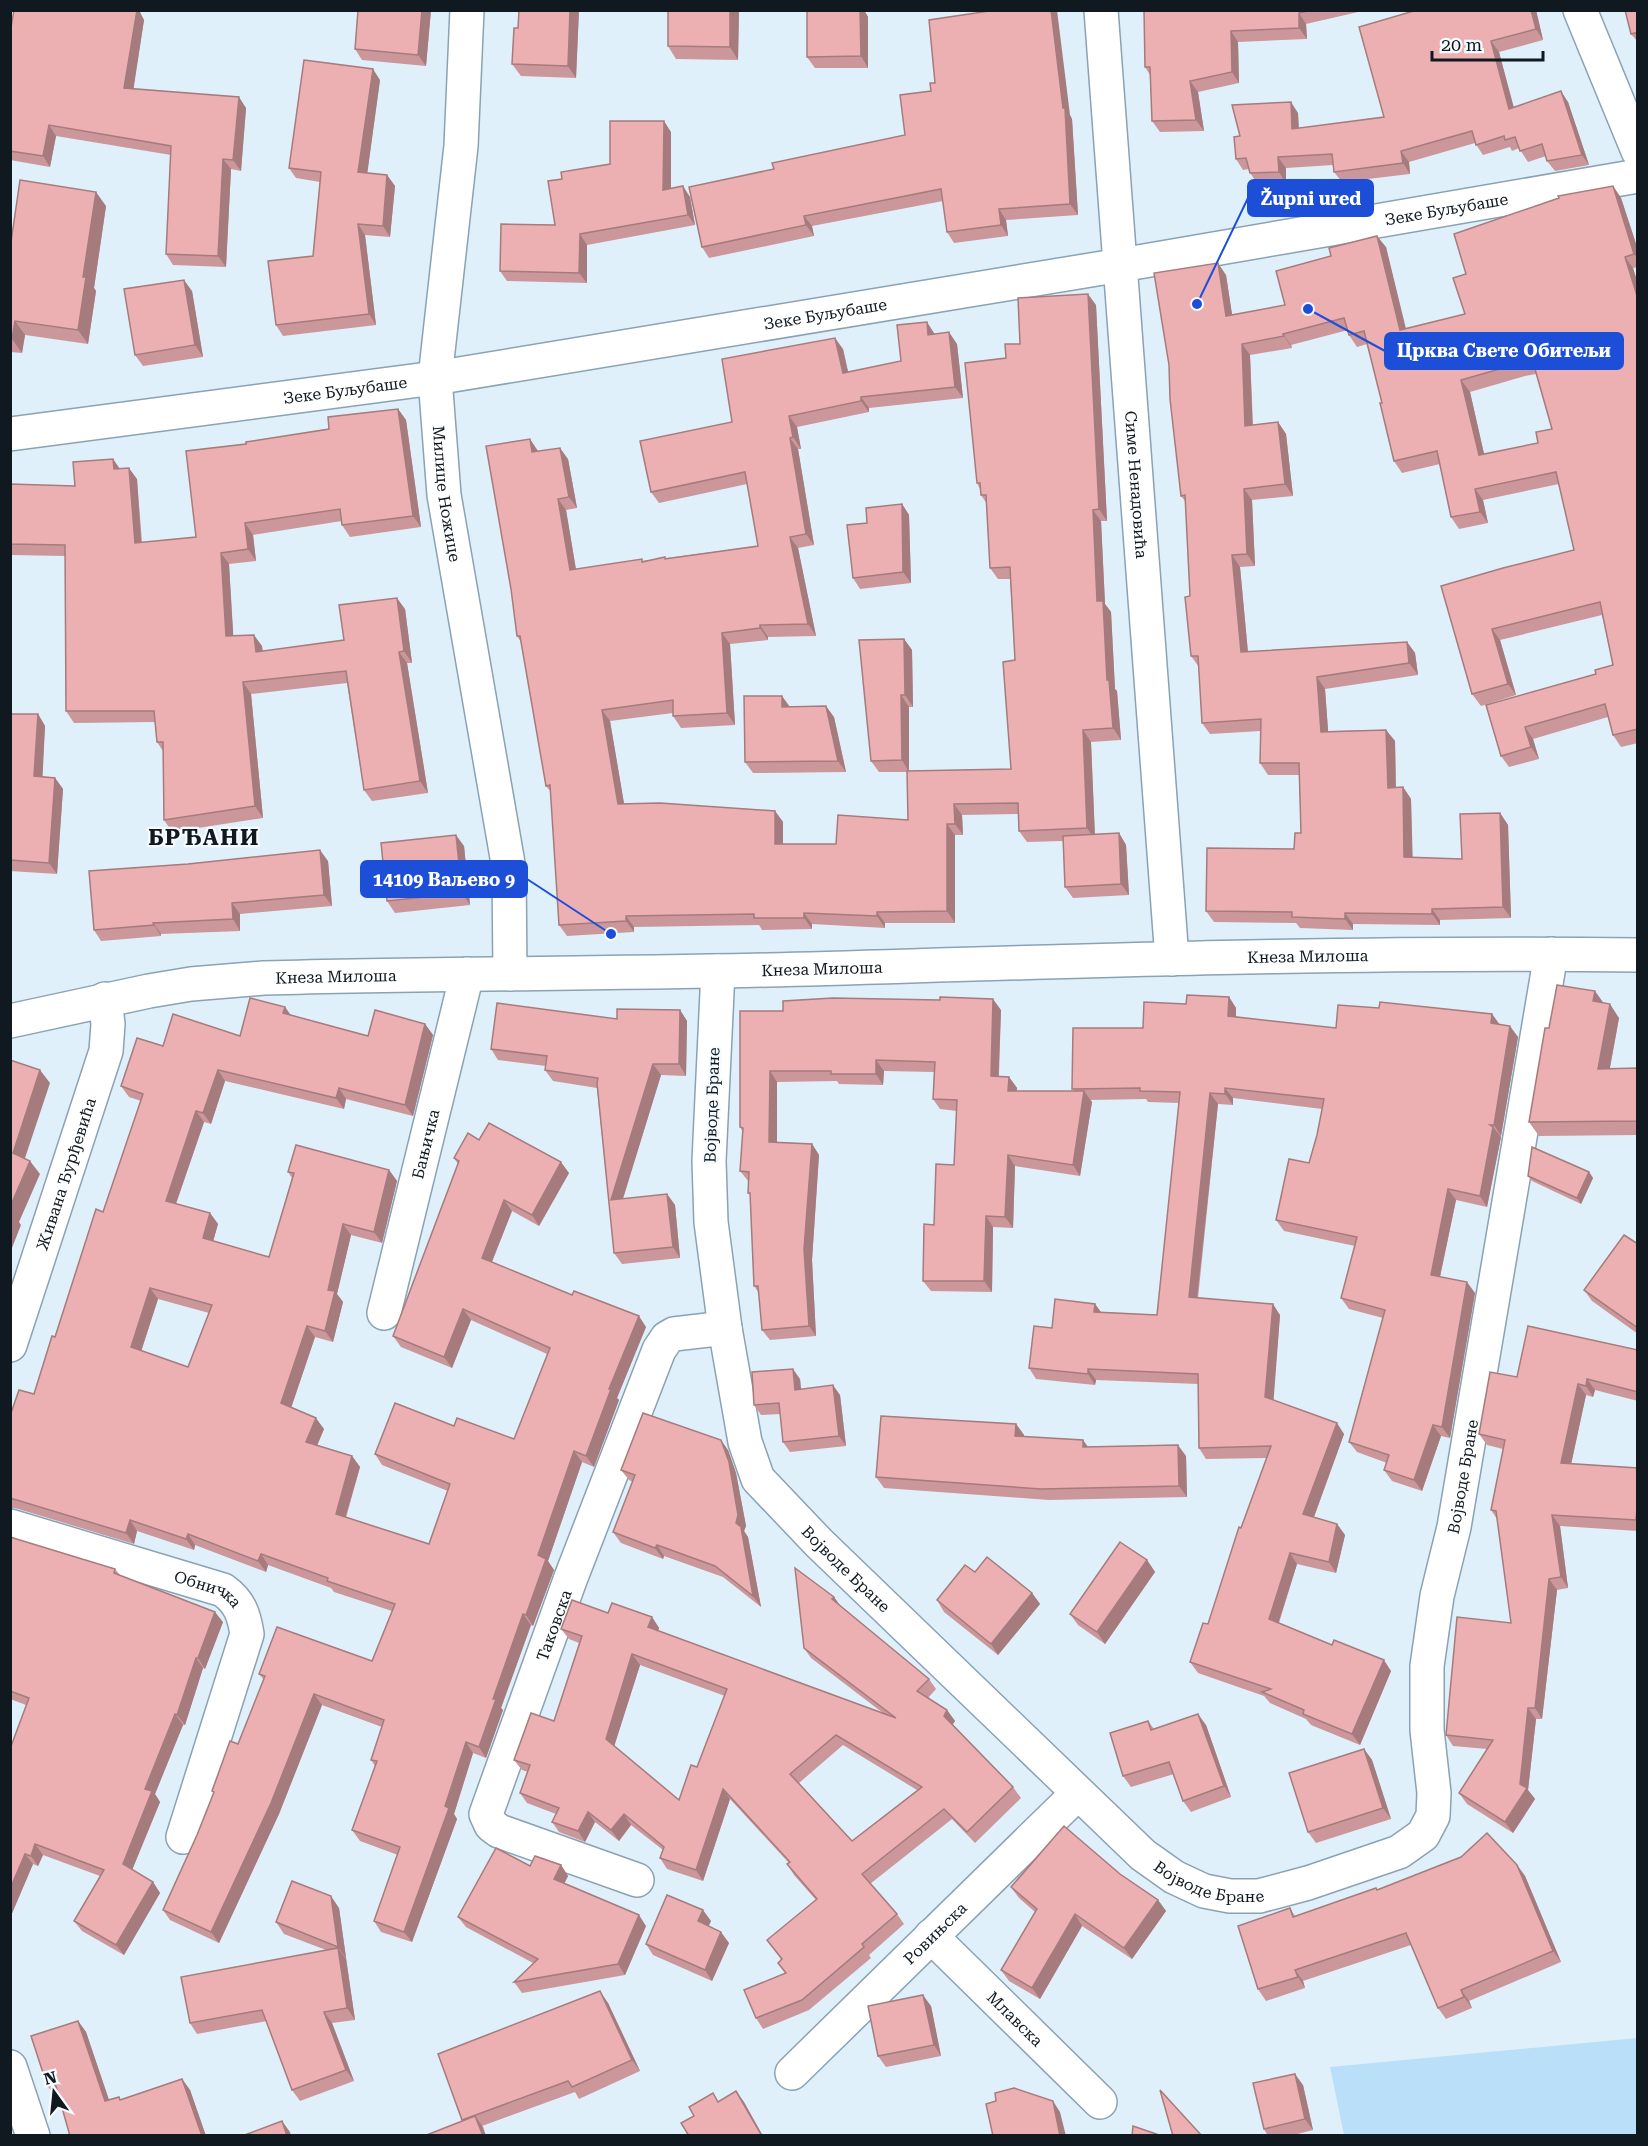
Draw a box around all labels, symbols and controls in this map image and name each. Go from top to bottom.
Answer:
scale bar [1432,24,1543,62]
text: 20 m [1441,34,1482,55]
callout: Župni ured [1248,180,1373,216]
text: Župni ured [1261,187,1361,209]
street label: Зеке Буљубаше [1383,189,1510,229]
street label: Зеке Буљубаше [762,294,888,333]
callout: Црква Свете Обитељи [1385,333,1623,369]
text: Црква Свете Обитељи [1397,340,1611,361]
street label: Зеке Буљубаше [282,372,408,407]
street label: Симе Ненадовића [1122,410,1152,560]
street label: Милице Ножице [429,425,465,564]
district label: БРЂАНИ [148,825,260,850]
callout: 14109 Ваљево 9 [361,861,527,897]
text: 14109 Ваљево 9 [373,869,515,890]
street label: Кнеза Милоша [1247,946,1369,967]
street label: Кнеза Милоша [761,957,883,980]
street label: Кнеза Милоша [275,966,397,987]
street label: Војводе Бране [700,1047,724,1163]
street label: Живана Ђурђевића [32,1095,100,1252]
street label: Бањичка [408,1107,443,1181]
street label: Војводе Бране [1443,1418,1482,1536]
street label: Војводе Бране [798,1522,894,1616]
street label: Обничка [172,1566,246,1611]
street label: Таковска [532,1587,575,1663]
street label: Војводе Бране [1150,1856,1266,1906]
street label: Ровињска [900,1898,971,1968]
street label: Млавска [983,1987,1047,2050]
north arrow [24,2062,84,2122]
text: N [42,2067,59,2089]

